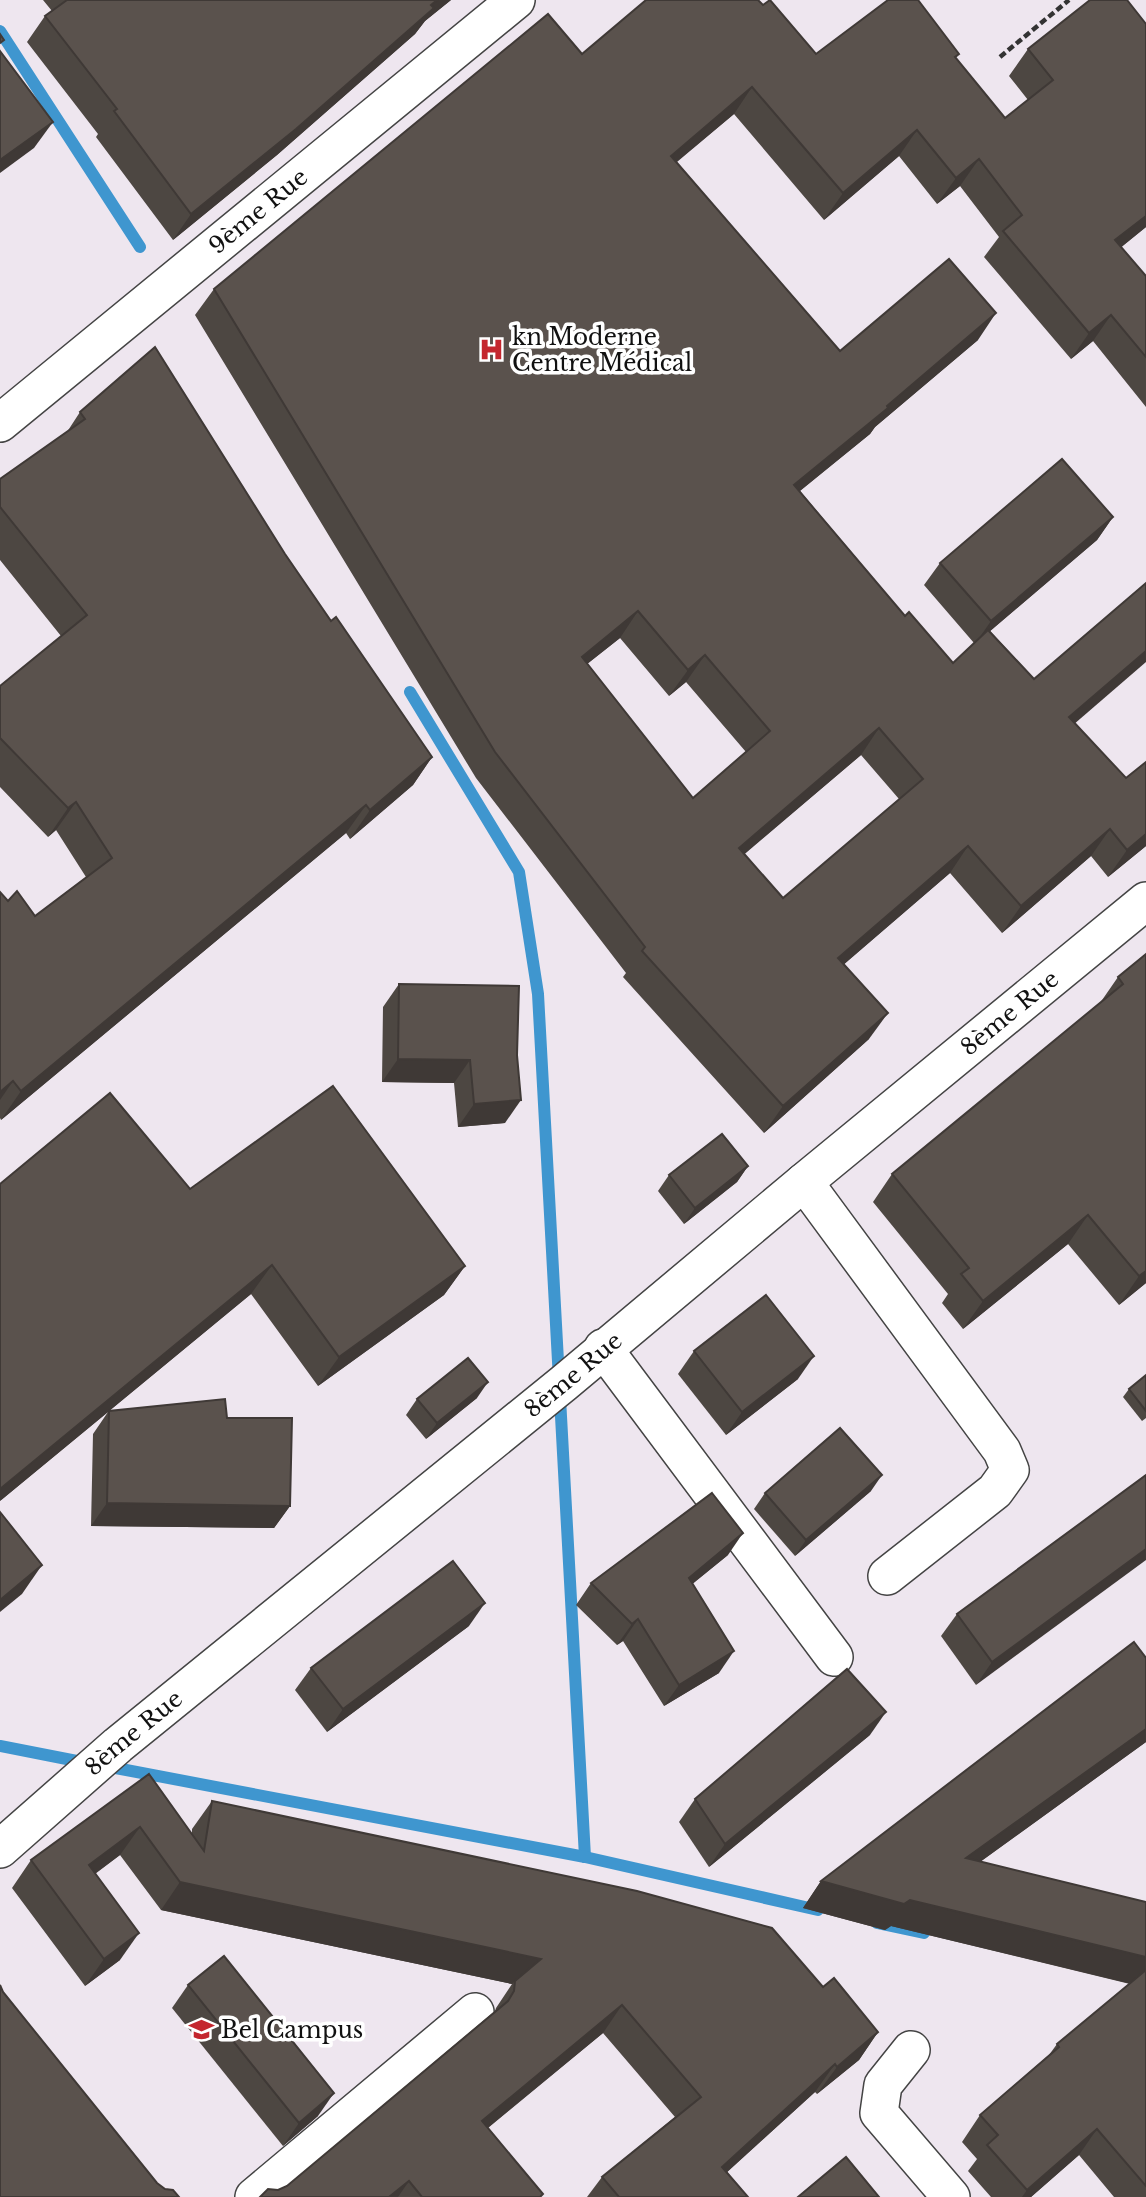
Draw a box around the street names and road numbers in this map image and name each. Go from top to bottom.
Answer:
street label: 9ème Rue [203,163,313,260]
street label: 8ème Rue [955,965,1064,1061]
street label: 8ème Rue [519,1326,628,1423]
street label: 8ème Rue [79,1684,188,1782]

